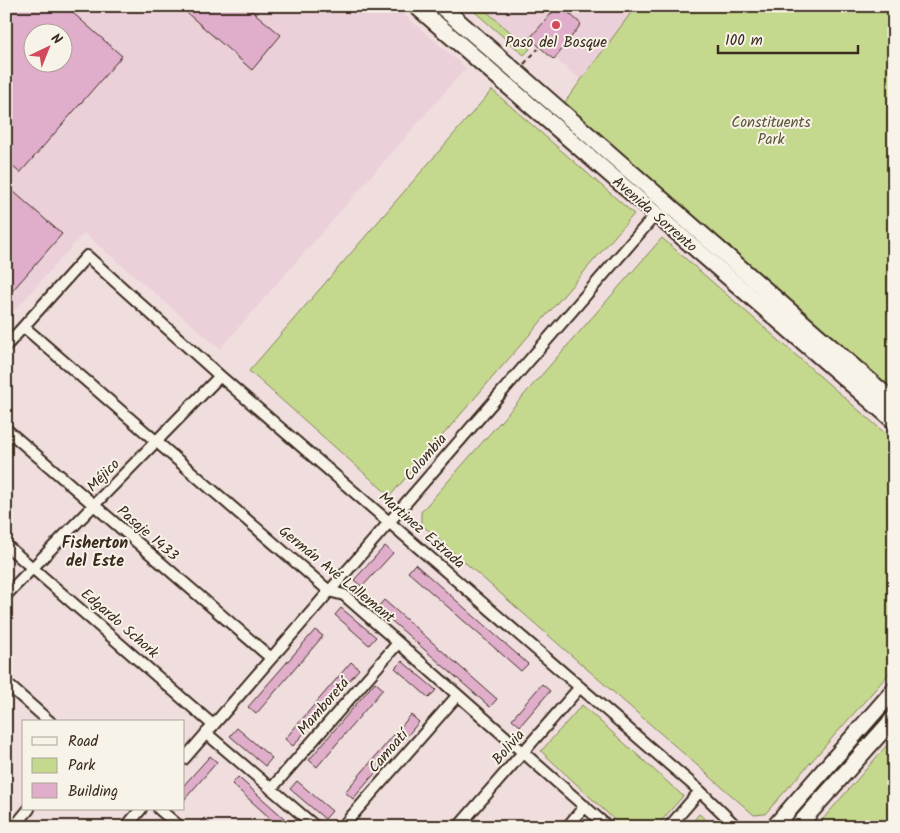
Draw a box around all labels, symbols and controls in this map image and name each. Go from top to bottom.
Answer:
marker: Paso del Bosque [550,19,562,31]
north arrow [22,22,72,72]
scale bar [718,22,858,54]
text: N [45,28,67,50]
text: 100 m [725,29,763,53]
place label: Paso del Bosque [505,31,607,55]
park label: Constituents Park [731,111,811,152]
street label: Avenida Sorrento [606,171,702,259]
street label: Colombia [398,428,453,487]
street label: Méjico [81,453,126,498]
street label: Martinez Estrada [373,486,470,575]
street label: Pasaje 1433 [111,500,184,568]
street label: Germán Avé Lallemant [273,520,400,630]
district label: Fisherton del Este [62,531,128,574]
street label: Edgardo Schork [75,583,165,665]
street label: Mamboretá [292,671,357,741]
legend [22,720,185,810]
street label: Camoatí [363,723,416,779]
street label: Bolivia [486,724,531,771]
text: Road [68,730,99,754]
text: Park [68,754,96,778]
text: Building [68,780,118,804]

